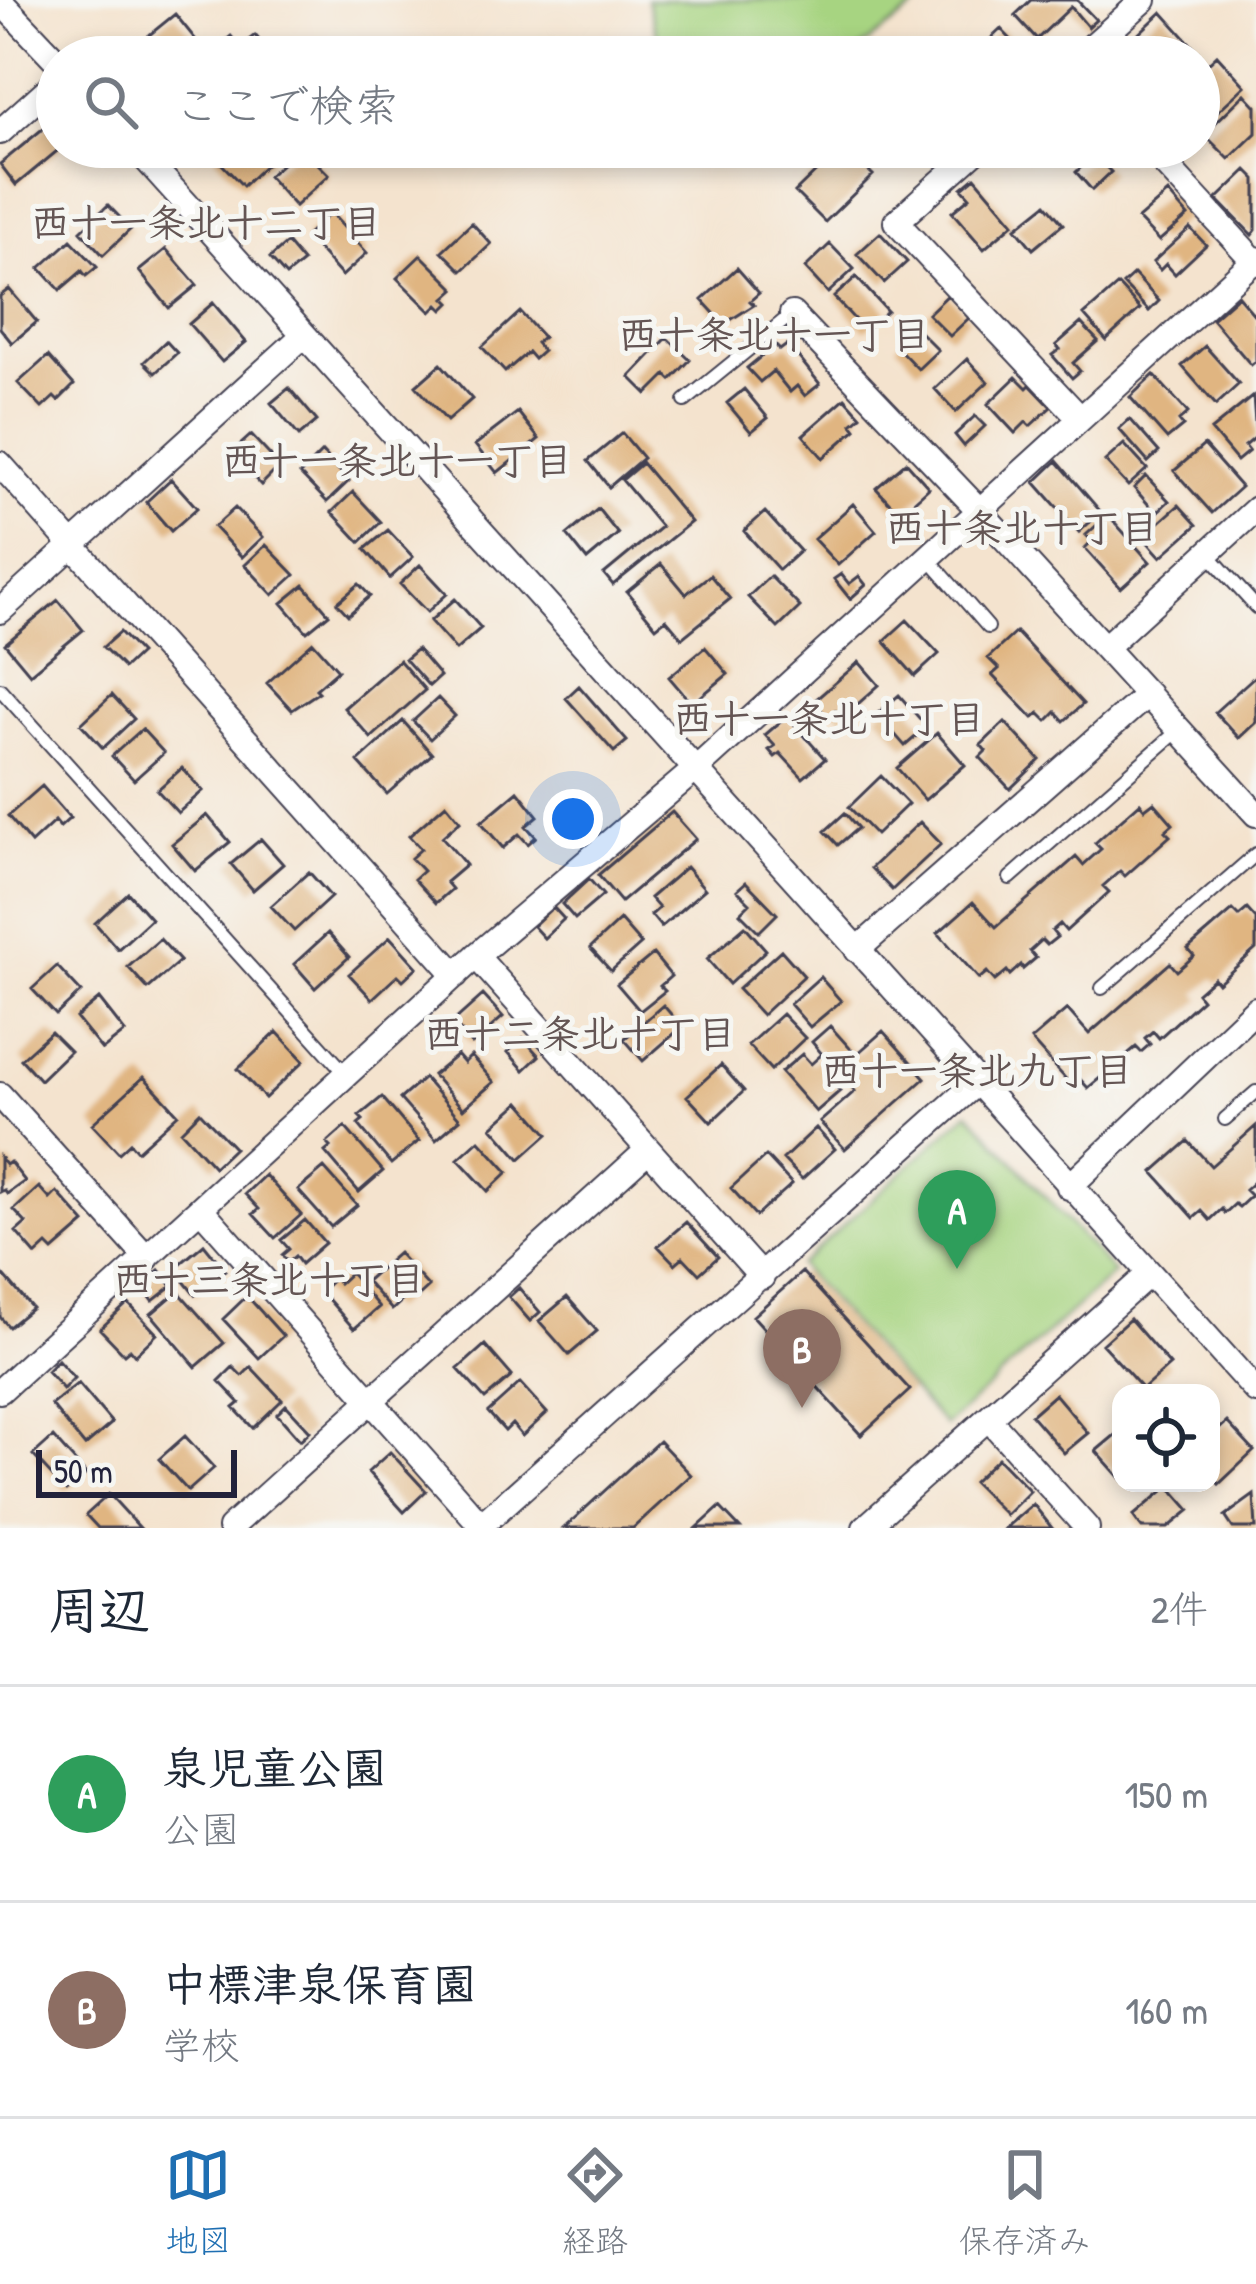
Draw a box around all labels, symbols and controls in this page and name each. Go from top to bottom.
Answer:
search box [36,36,1220,168]
icon: search [78,69,144,135]
text: ここで検索 [174,74,399,135]
district label: 西十一条北十二丁目 [30,195,382,248]
district label: 西十条北十一丁目 [618,307,930,360]
district label: 西十一条北十一丁目 [221,433,573,486]
district label: 西十条北十丁目 [885,500,1159,553]
district label: 西十一条北十丁目 [673,691,985,744]
your location [543,789,603,849]
district label: 西十二条北十丁目 [424,1006,736,1059]
district label: 西十一条北九丁目 [821,1043,1133,1096]
pin: A [918,1170,996,1269]
district label: 西十三条北十丁目 [113,1252,425,1305]
pin: B [763,1309,841,1408]
map controls [1112,1384,1220,1492]
button: locate [1112,1384,1220,1492]
scale bar [36,1444,237,1497]
text: 50 m [54,1449,113,1493]
text: 周辺 [48,1575,150,1644]
text: 2件 [1151,1582,1208,1635]
text: 泉児童公園 [162,1737,387,1798]
text: A [77,1767,97,1820]
text: 150 m [1124,1767,1208,1820]
text: 公園 [162,1802,240,1855]
text: 中標津泉保育園 [162,1953,477,2014]
text: B [77,1983,97,2036]
text: 160 m [1125,1983,1208,2036]
text: 学校 [162,2018,240,2071]
tab: 地図 [165,2142,231,2262]
tab: 経路 [562,2142,628,2262]
tab: 保存済み [959,2142,1091,2262]

